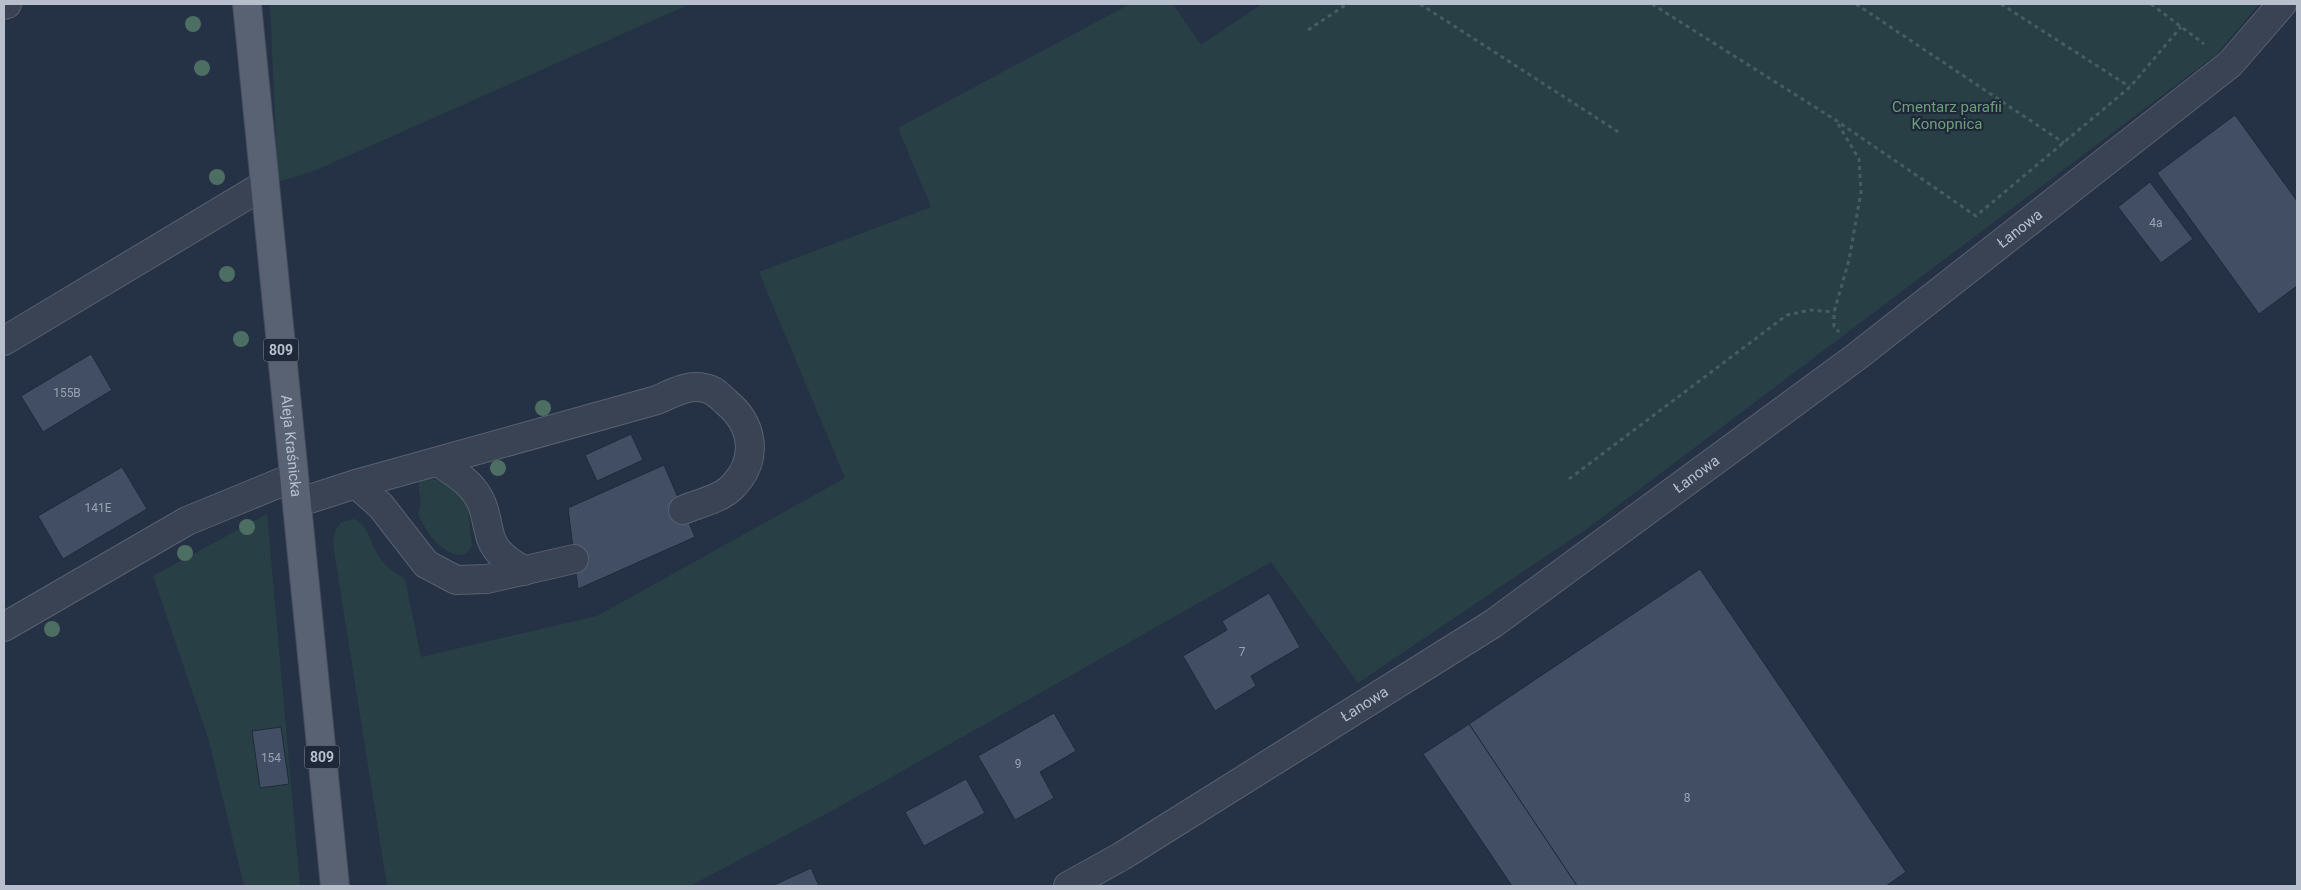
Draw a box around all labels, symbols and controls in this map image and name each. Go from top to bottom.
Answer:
park label: Cmentarz parafii Konopnica [1892,98,2002,133]
street label: Łanowa [1994,205,2046,252]
house number: 4a [2149,216,2163,230]
road number: 809 [264,338,298,362]
house number: 155B [53,386,81,400]
street label: Aleja Kraśnicka [277,394,305,498]
street label: Łanowa [1670,451,1723,497]
house number: 141E [84,501,112,515]
house number: 7 [1239,645,1246,659]
street label: Łanowa [1338,682,1392,726]
road number: 809 [304,746,340,769]
house number: 154 [261,751,281,765]
house number: 9 [1015,757,1021,771]
house number: 8 [1684,791,1691,805]

